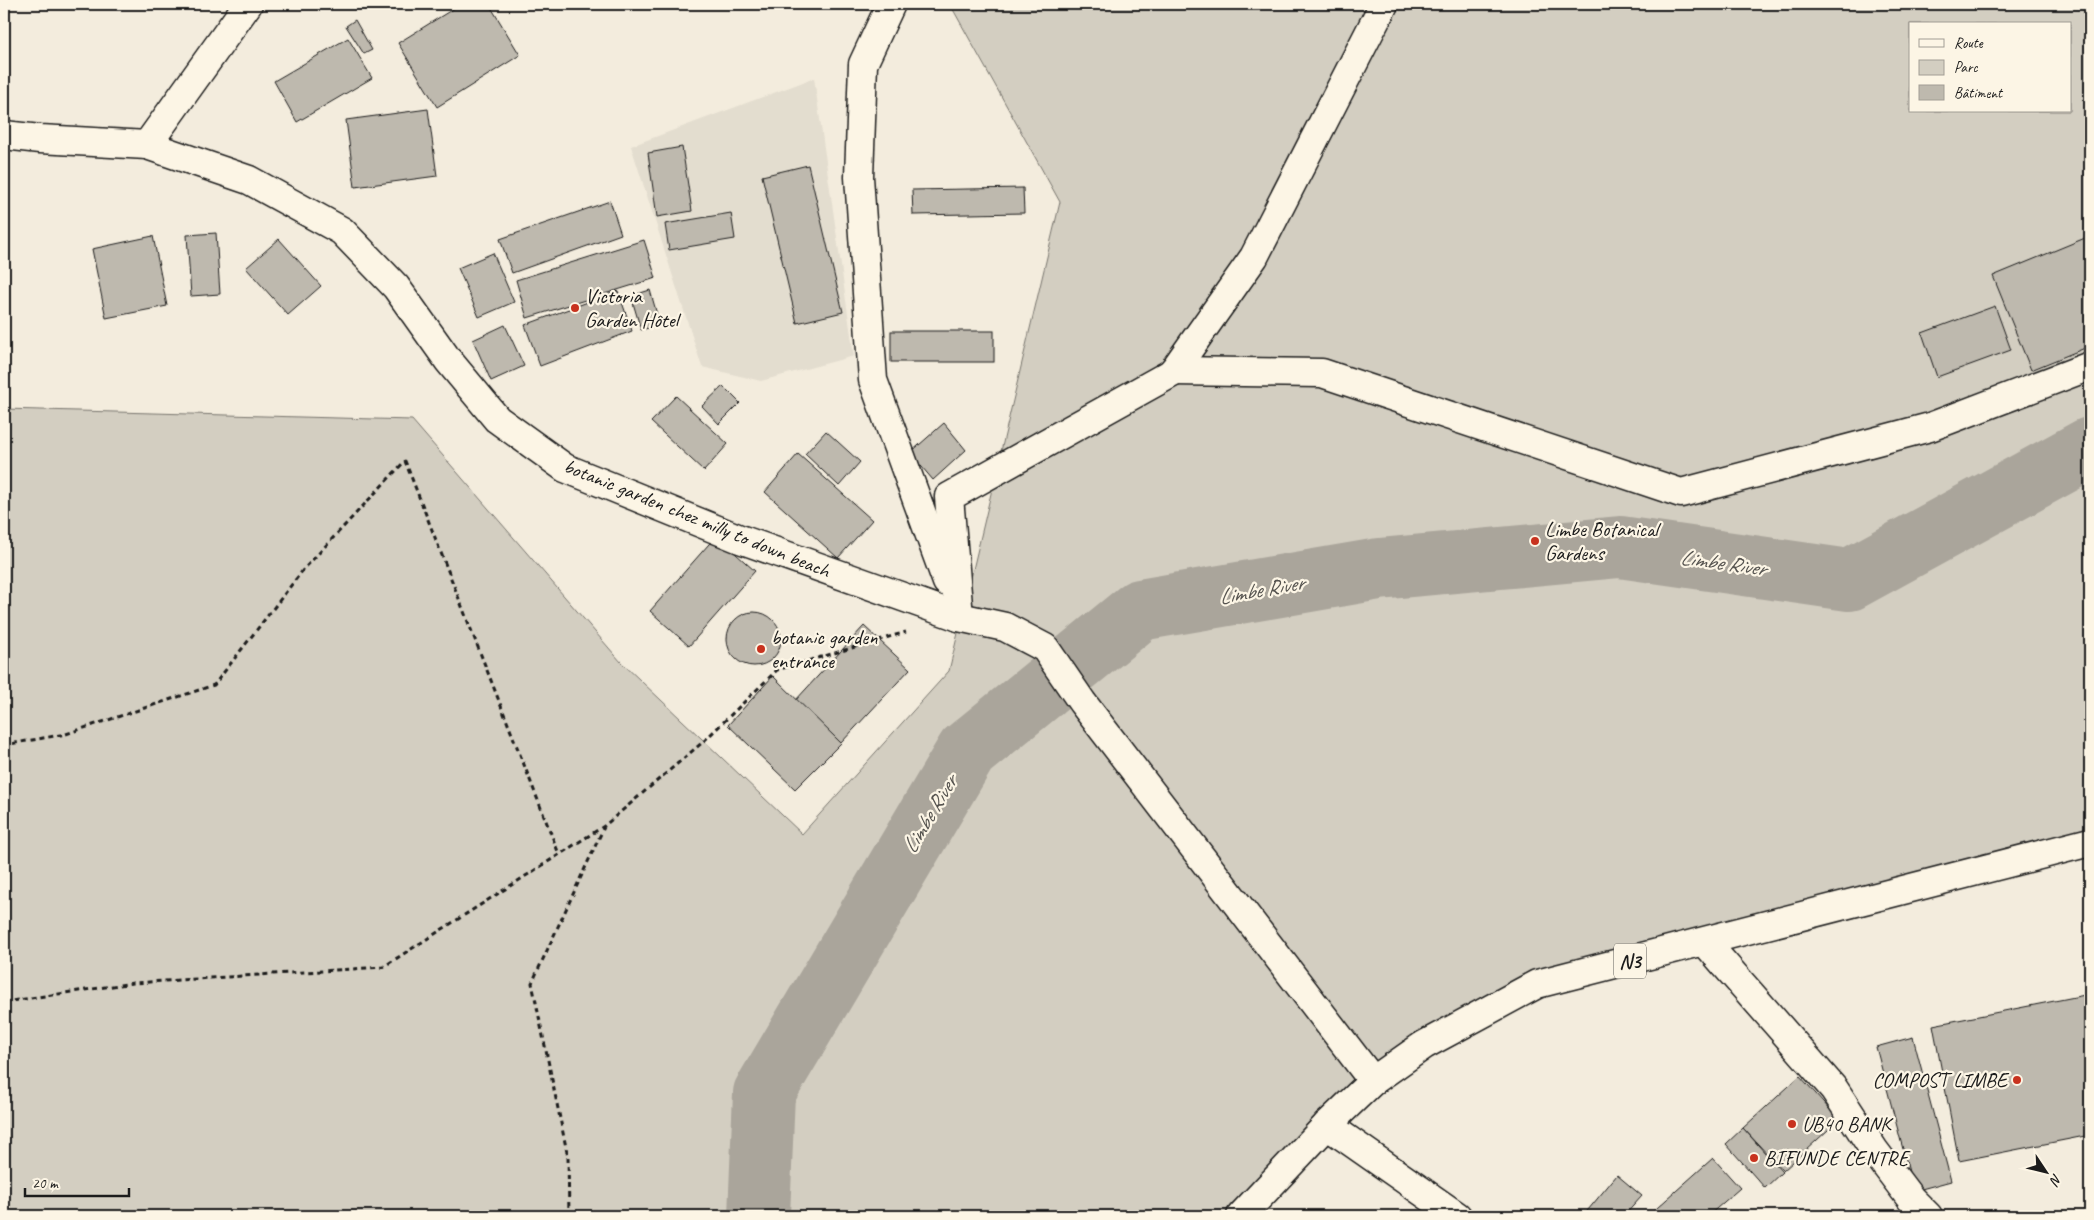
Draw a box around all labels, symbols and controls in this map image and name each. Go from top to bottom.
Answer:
legend [1909,22,2072,112]
text: Route [1954,34,1984,53]
text: Parc [1954,58,1978,77]
text: Bâtiment [1954,84,2004,103]
place label: Victoria Garden Hôtel [585,283,682,333]
marker: Victoria Garden Hôtel [569,302,581,314]
street label: botanic garden chez milly to down beach [560,453,835,584]
place label: Limbe Botanical Gardens [1545,516,1662,566]
marker: Limbe Botanical Gardens [1529,535,1541,547]
water label: Limbe River [1679,543,1771,583]
water label: Limbe River [1217,568,1310,611]
place label: botanic garden entrance [771,624,878,674]
marker: botanic garden entrance [755,643,767,655]
water label: Limbe River [896,767,966,858]
road number: N3 [1614,944,1646,978]
place label: COMPOST LIMBE [1872,1067,2010,1093]
marker: COMPOST LIMBE [2011,1074,2023,1086]
place label: UB40 BANK [1802,1111,1894,1137]
marker: UB40 BANK [1786,1118,1798,1130]
place label: BIFUNDE CENTRE [1764,1145,1911,1171]
north arrow [2022,1148,2072,1198]
marker: BIFUNDE CENTRE [1748,1152,1760,1164]
scale bar [25,1165,129,1197]
text: N [2045,1171,2066,1190]
text: 20 m [32,1174,59,1193]

